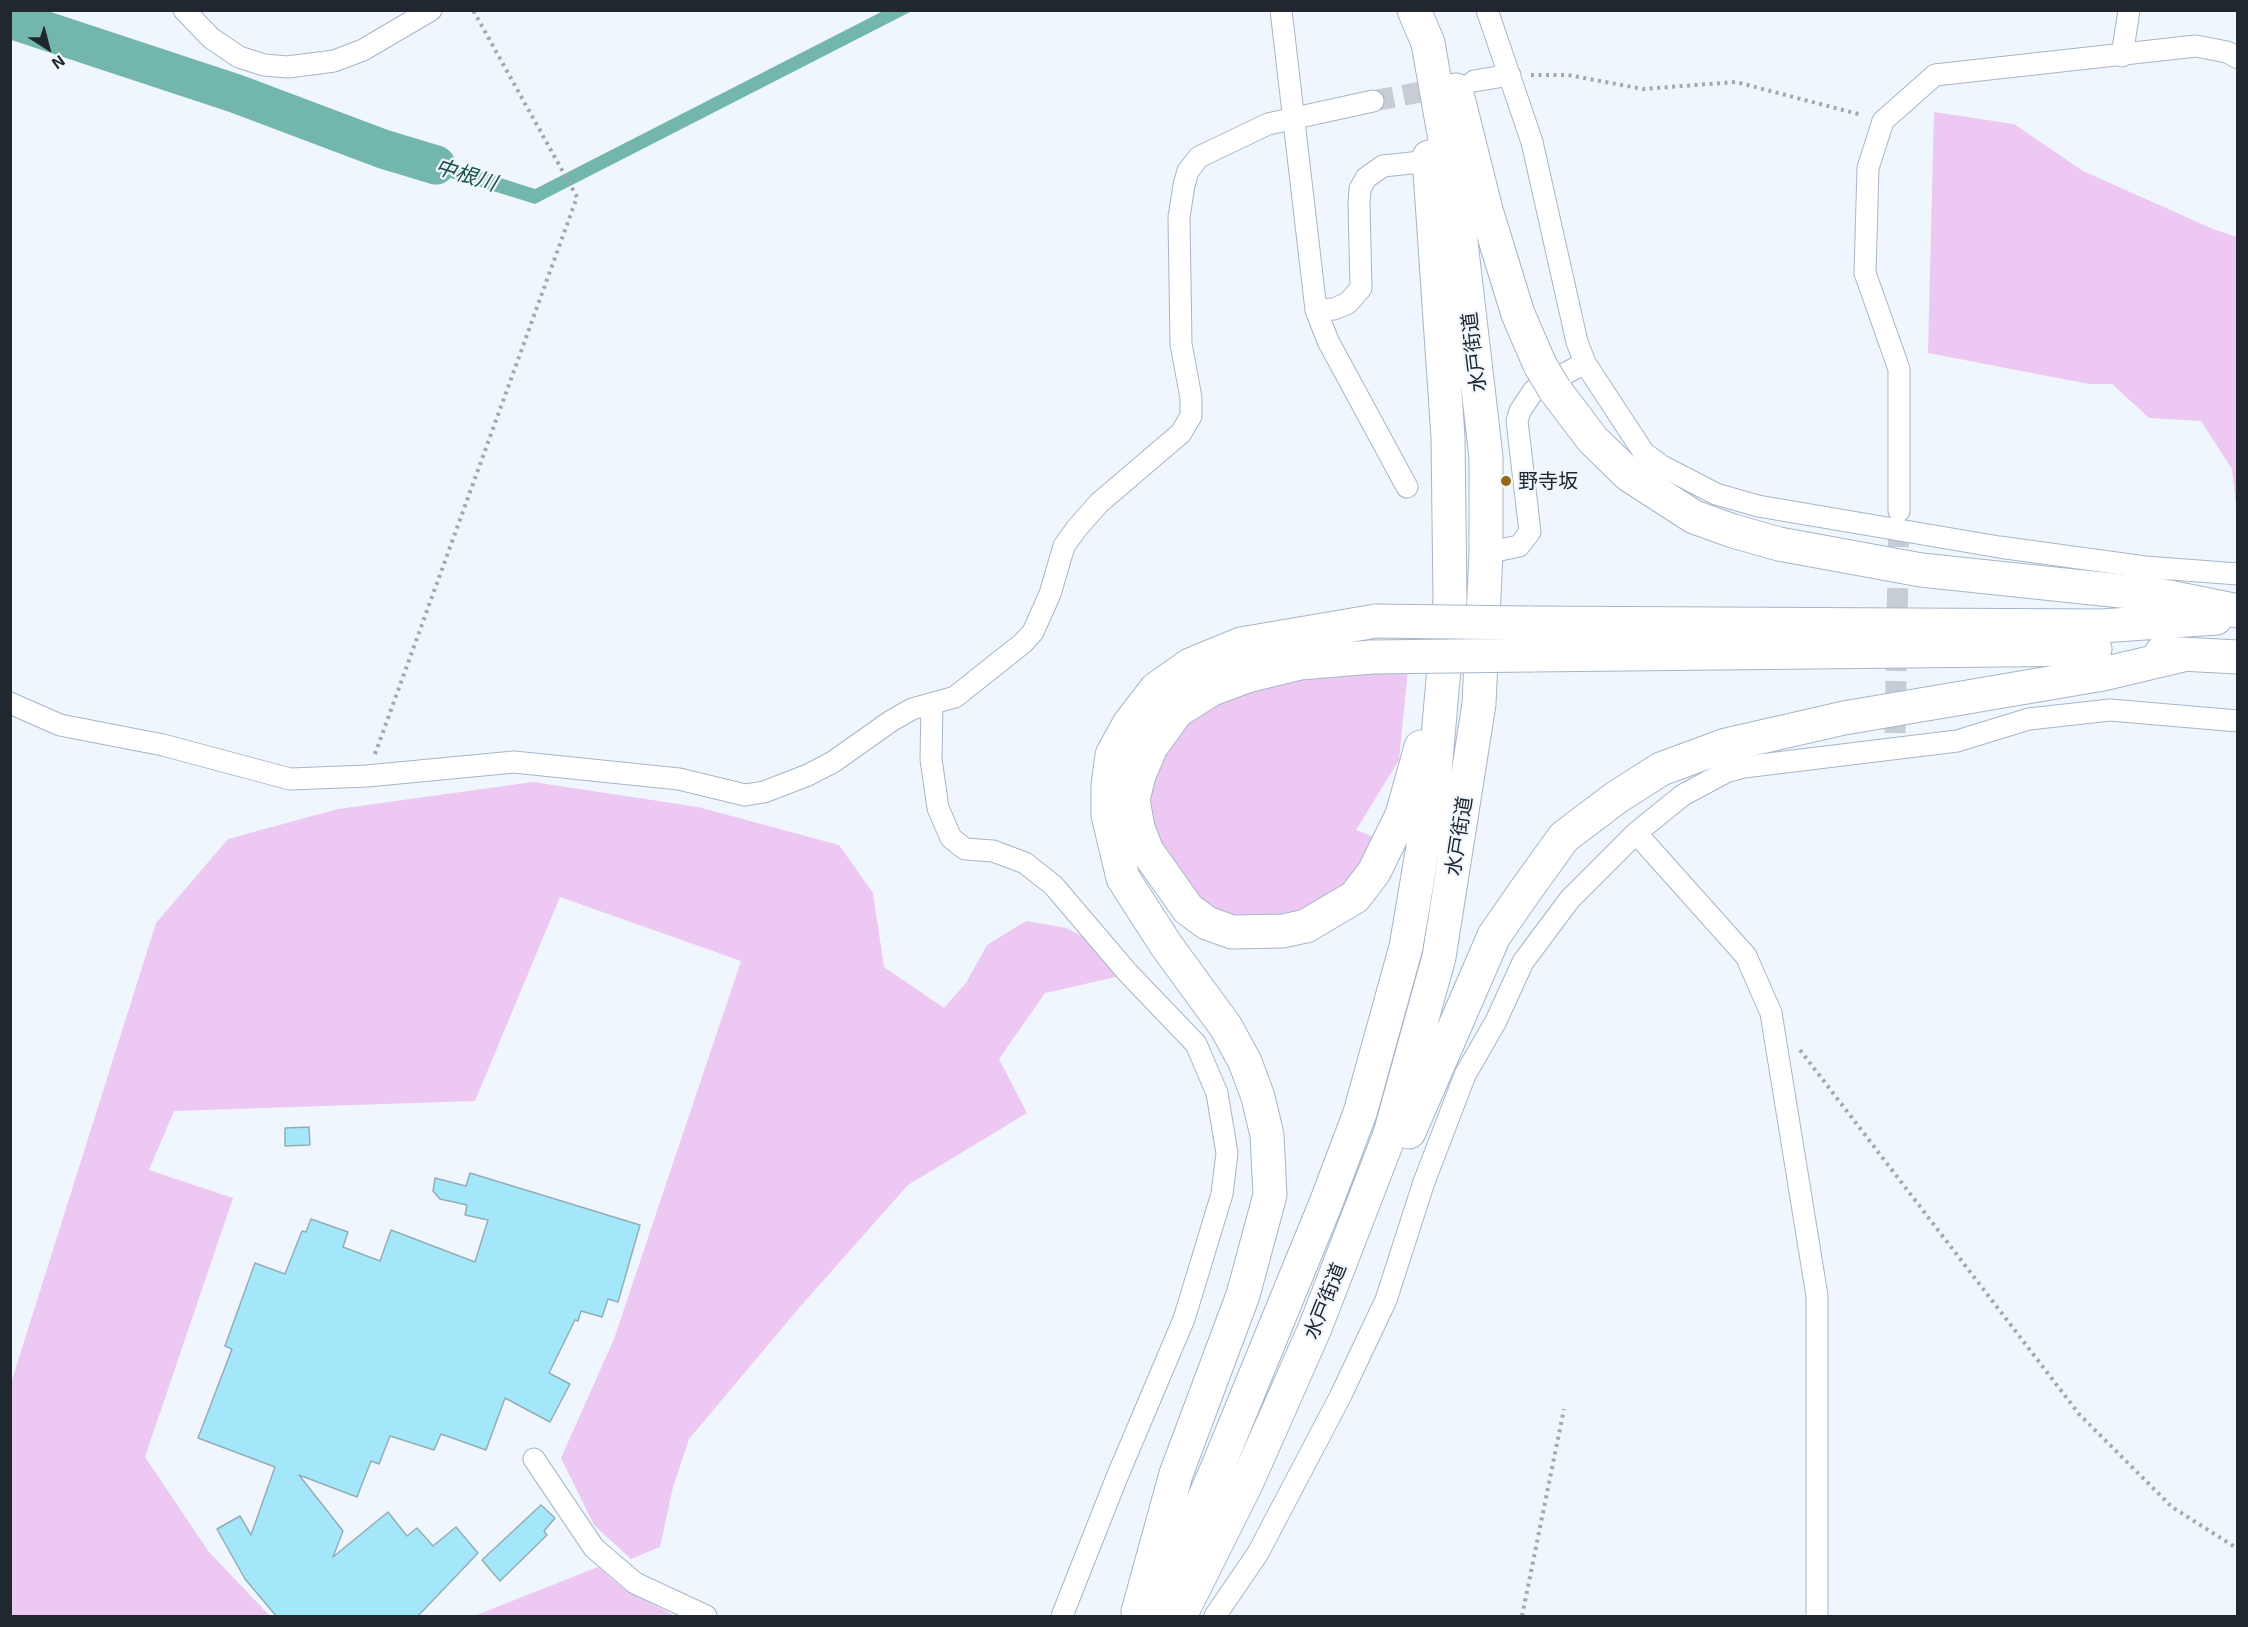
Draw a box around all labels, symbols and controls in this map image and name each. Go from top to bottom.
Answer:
north arrow [18,18,78,78]
text: N [49,52,69,74]
water label: 中根川 [432,154,500,196]
street label: 水戸街道 [1457,311,1491,393]
place label: 野寺坂 [1518,469,1578,493]
marker: 野寺坂 [1499,474,1513,488]
street label: 水戸街道 [1441,795,1477,877]
street label: 水戸街道 [1299,1259,1351,1343]

